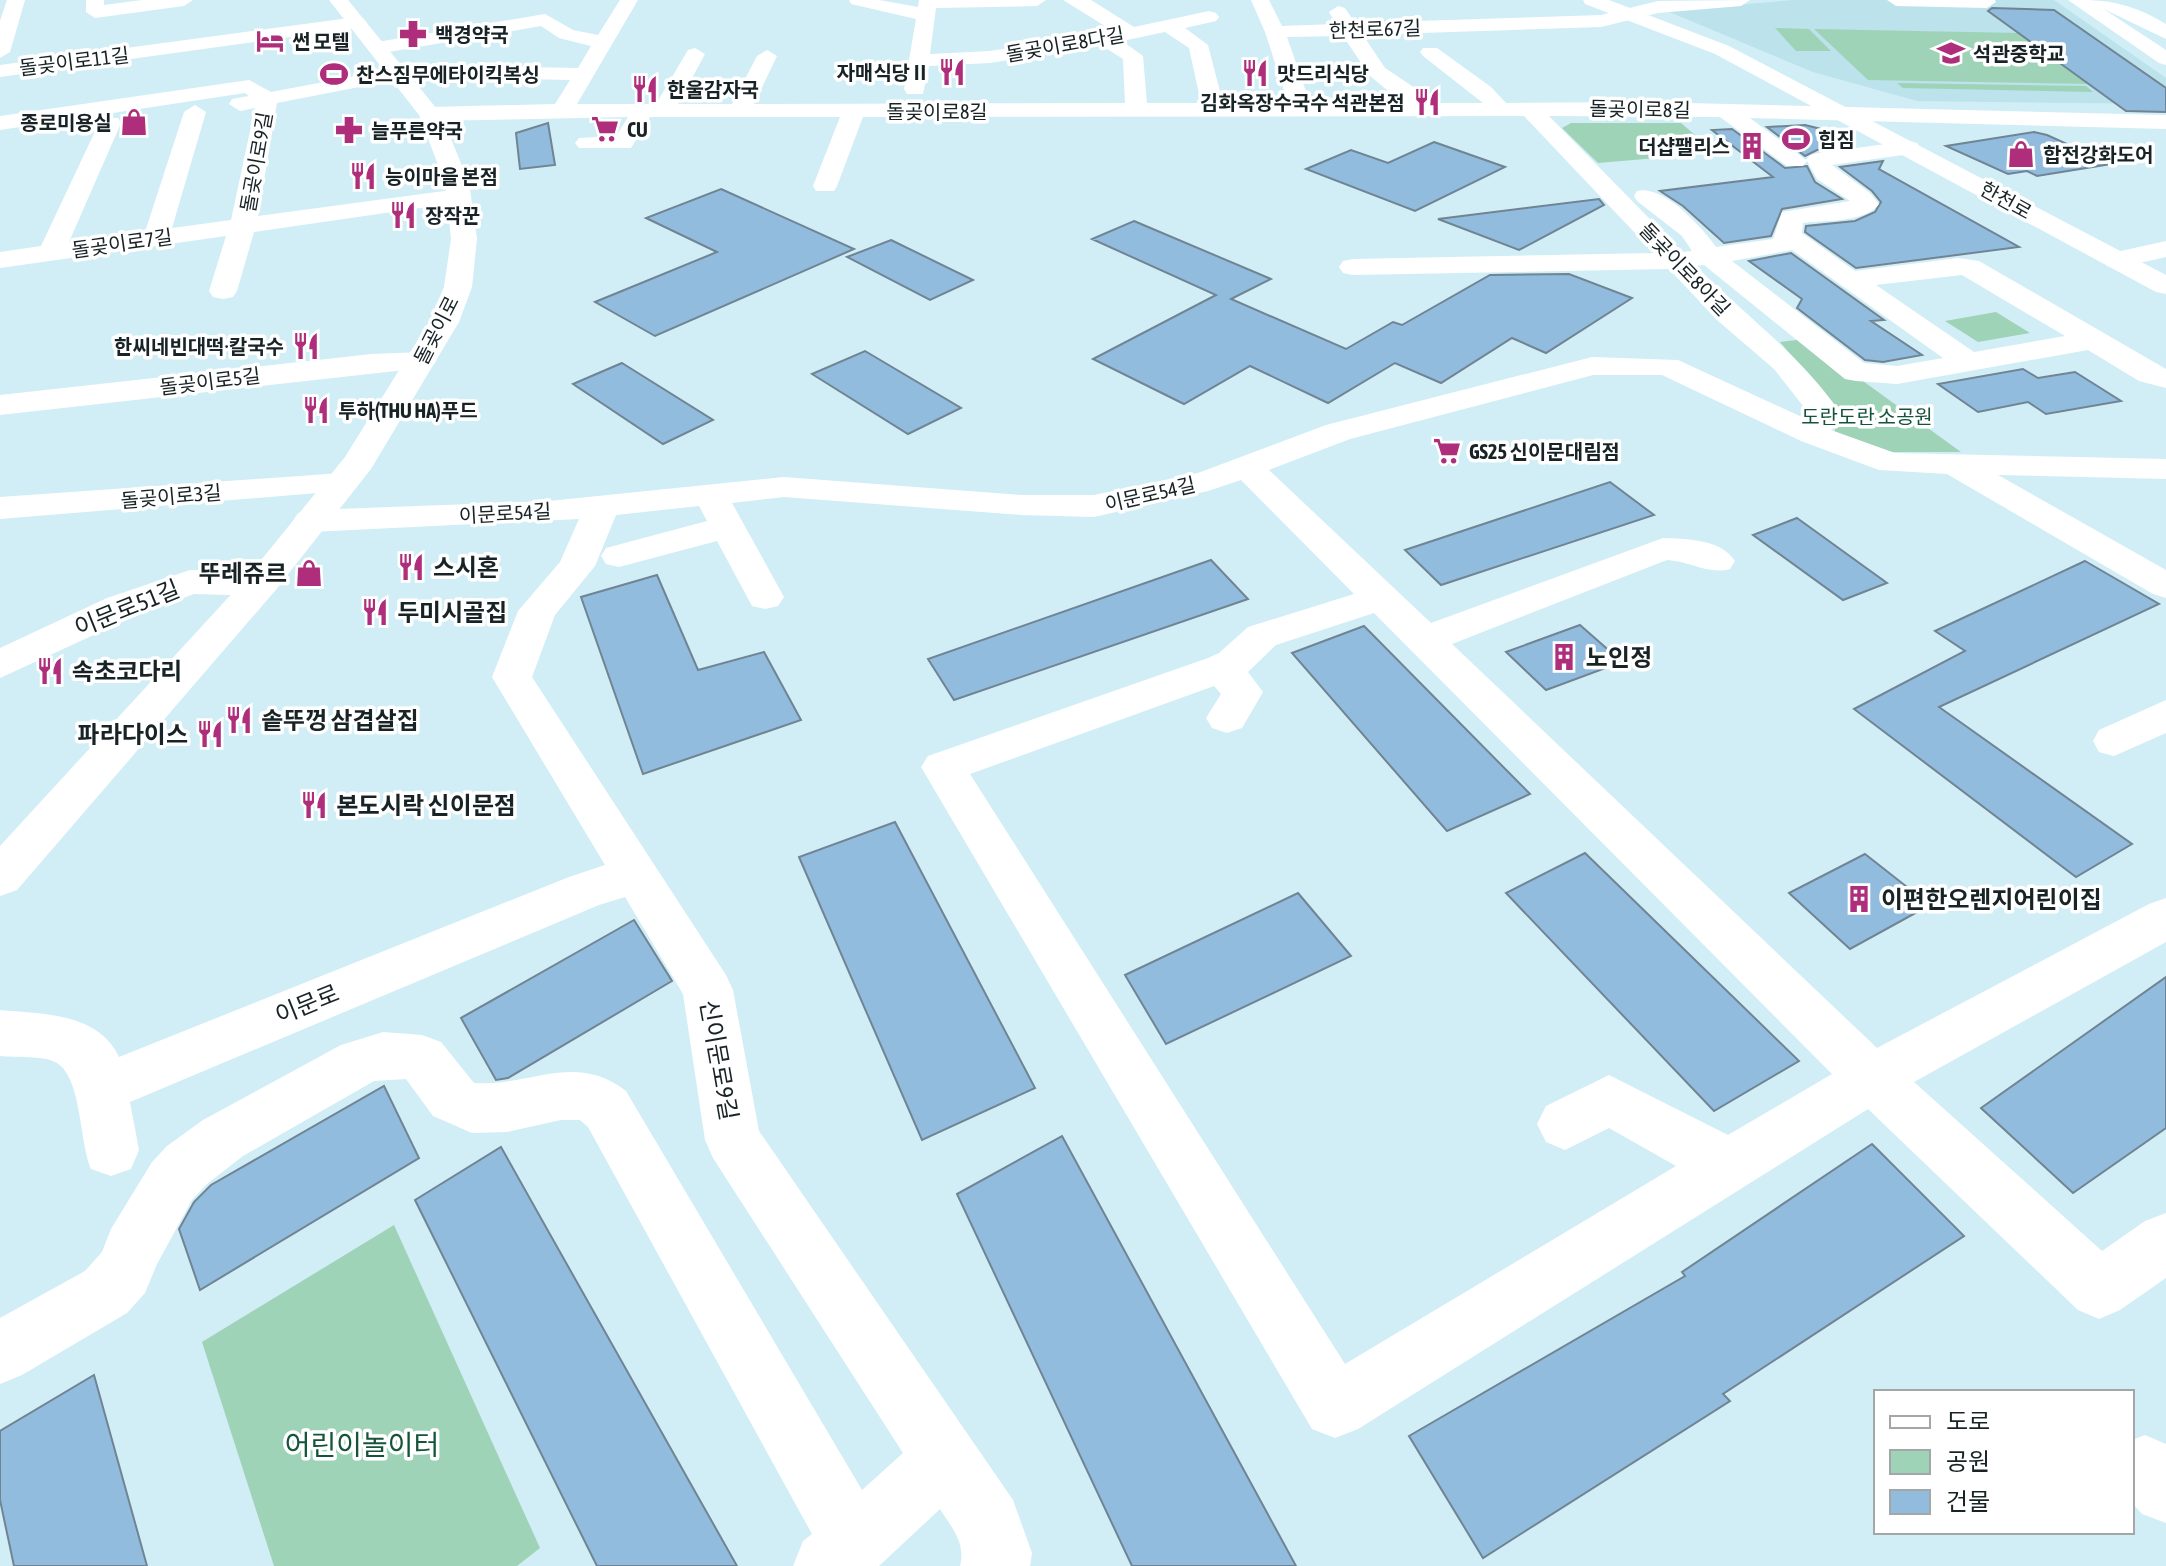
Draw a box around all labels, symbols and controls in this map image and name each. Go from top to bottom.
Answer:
street label: 한천로67길 [1328,16,1422,42]
pharmacy icon: 백경약국 [398,19,428,49]
street label: 돌곶이로8다길 [1004,22,1126,66]
place label: 백경약국 [435,23,509,46]
hotel icon: 썬 모텔 [255,26,285,56]
place label: 썬 모텔 [292,30,350,53]
school or university icon: 석관중학교 [1936,38,1966,68]
place label: 석관중학교 [1973,42,2065,65]
street label: 돌곶이로11길 [18,43,130,79]
restaurant icon: 자매식당Ⅱ [937,57,967,87]
restaurant icon: 맛드리식당 [1240,58,1270,88]
sports icon: 찬스짐무에타이킥복싱 [319,59,349,89]
place label: 자매식당Ⅱ [836,61,930,84]
place label: 맛드리식당 [1277,62,1369,85]
place label: 찬스짐무에타이킥복싱 [356,63,540,86]
restaurant icon: 한울감자국 [630,74,660,104]
place label: 한울감자국 [667,78,759,101]
restaurant icon: 김화옥장수국수 석관본점 [1412,87,1442,117]
place label: 김화옥장수국수 석관본점 [1200,91,1405,114]
street label: 돌곶이로8길 [1589,97,1691,121]
street label: 돌곶이로8길 [886,100,988,123]
shop icon: 종로미용실 [119,107,149,137]
street label: 돌곶이로9길 [236,110,276,214]
place label: 종로미용실 [20,111,112,134]
supermarket icon: CU [590,114,620,144]
pharmacy icon: 늘푸른약국 [334,115,364,145]
place label: CU [627,118,648,141]
place label: 늘푸른약국 [371,119,463,142]
sports icon: 힙짐 [1781,124,1811,154]
place label: 힙짐 [1818,128,1855,151]
building icon: 더샵팰리스 [1737,131,1767,161]
place label: 더샵팰리스 [1638,135,1730,158]
shop icon: 합전강화도어 [2006,139,2036,169]
place label: 합전강화도어 [2043,143,2153,166]
restaurant icon: 능이마을 본점 [348,161,378,191]
place label: 능이마을 본점 [385,165,498,188]
street label: 한천로 [1976,177,2036,223]
restaurant icon: 장작꾼 [388,200,418,230]
place label: 장작꾼 [425,204,480,227]
street label: 돌곶이로8아길 [1635,218,1735,320]
street label: 돌곶이로7길 [70,225,174,261]
street label: 돌곶이로 [409,292,463,368]
restaurant icon: 한씨네빈대떡·칼국수 [291,331,321,361]
place label: 한씨네빈대떡·칼국수 [114,335,284,358]
street label: 돌곶이로5길 [158,363,262,399]
restaurant icon: 투하(THU HA)푸드 [301,395,331,425]
place label: 투하(THU HA)푸드 [338,399,478,422]
park label: 도란도란 소공원 [1801,405,1933,428]
supermarket icon: GS25 신이문대림점 [1432,436,1462,466]
place label: GS25 신이문대림점 [1469,440,1620,463]
street label: 이문로54길 [1102,472,1198,516]
street label: 돌곶이로3길 [119,480,223,512]
street label: 이문로54길 [458,499,552,527]
restaurant icon: 스시혼 [396,552,426,582]
place label: 스시혼 [433,554,499,581]
shop icon: 뚜레쥬르 [294,558,324,588]
place label: 뚜레쥬르 [199,560,287,587]
street label: 이문로51길 [71,575,183,641]
restaurant icon: 두미시골집 [360,597,390,627]
place label: 두미시골집 [397,599,507,626]
building icon: 노인정 [1549,642,1579,672]
place label: 노인정 [1586,644,1652,671]
restaurant icon: 속초코다리 [35,656,65,686]
place label: 속초코다리 [72,658,182,685]
restaurant icon: 솥뚜껑 삼겹살집 [224,705,254,735]
place label: 솥뚜껑 삼겹살집 [261,707,419,734]
restaurant icon: 파라다이스 [195,719,225,749]
place label: 파라다이스 [78,721,188,748]
restaurant icon: 본도시락 신이문점 [299,790,329,820]
place label: 본도시락 신이문점 [336,792,516,819]
building icon: 이편한오렌지어린이집 [1844,884,1874,914]
place label: 이편한오렌지어린이집 [1881,886,2102,913]
street label: 이문로 [271,979,343,1029]
street label: 신이문로9길 [695,998,743,1122]
legend [1874,1390,2134,1534]
text: 도로 [1946,1408,1990,1435]
park label: 어린이놀이터 [285,1429,439,1461]
text: 공원 [1946,1448,1990,1475]
text: 건물 [1946,1488,1990,1515]

